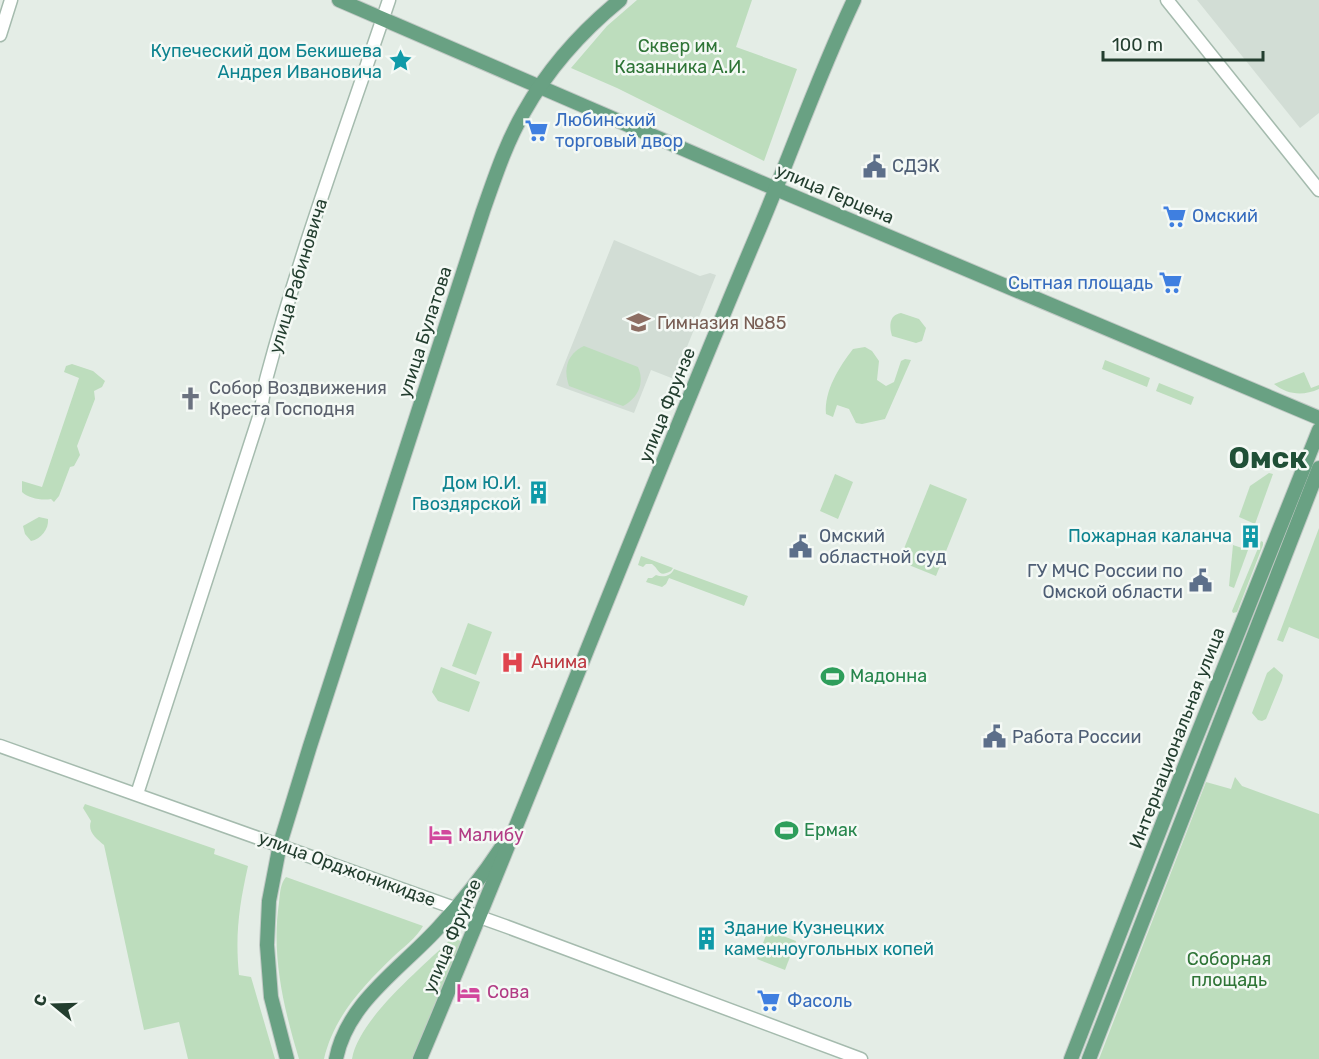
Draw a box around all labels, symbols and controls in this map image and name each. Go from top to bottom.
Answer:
scale bar [1103,24,1264,62]
text: 100 m [1112,34,1163,56]
park label: Сквер им. Казанника А.И. [614,35,746,78]
place label: Купеческий дом Бекишева Андрея Ивановича [151,40,382,83]
place icon: Купеческий дом Бекишева Андрея Ивановича [387,48,413,74]
place label: Любинский торговый двор [555,109,683,152]
supermarket icon: Любинский торговый двор [524,117,550,143]
public building icon: СДЭК [861,153,887,179]
place label: СДЭК [892,155,940,177]
street label: улица Герцена [773,159,897,229]
street label: улица Рабиновича [264,196,332,356]
supermarket icon: Омский [1161,203,1187,229]
place label: Омский [1192,205,1258,227]
street label: улица Булатова [393,263,457,401]
supermarket icon: Сытная площадь [1158,270,1184,296]
place label: Сытная площадь [1008,272,1153,294]
school or university icon: Гимназия №85 [626,310,652,336]
place label: Гимназия №85 [657,312,786,334]
street label: улица Фрунзе [634,344,700,466]
place label: Собор Воздвижения Креста Господня [209,377,387,420]
church icon: Собор Воздвижения Креста Господня [178,385,204,411]
district label: Омск [1229,440,1307,476]
place label: Дом Ю.И. Гвоздярской [412,472,521,515]
building icon: Дом Ю.И. Гвоздярской [526,480,552,506]
building icon: Пожарная каланча [1237,523,1263,549]
place label: Омский областной суд [819,525,947,568]
place label: Пожарная каланча [1068,525,1232,547]
public building icon: Омский областной суд [788,533,814,559]
place label: ГУ МЧС России по Омской области [1027,560,1183,603]
public building icon: ГУ МЧС России по Омской области [1188,568,1214,594]
street label: Интернациональная улица [1125,624,1229,852]
hospital icon: Анима [500,649,526,675]
place label: Анима [531,651,587,673]
sports icon: Мадонна [819,663,845,689]
place label: Мадонна [850,665,927,687]
public building icon: Работа России [981,724,1007,750]
place label: Работа России [1012,726,1142,748]
sports icon: Ермак [773,817,799,843]
place label: Ермак [804,819,858,841]
hotel icon: Малибу [427,822,453,848]
place label: Малибу [458,824,524,846]
street label: улица Орджоникидзе [255,827,439,911]
street label: улица Фрунзе [418,876,486,996]
place label: Здание Кузнецких каменноугольных копей [724,917,934,960]
building icon: Здание Кузнецких каменноугольных копей [693,925,719,951]
park label: Соборная площадь [1187,948,1271,991]
north arrow [24,975,84,1035]
hotel icon: Сова [456,979,482,1005]
place label: Сова [487,981,529,1003]
supermarket icon: Фасоль [756,988,782,1014]
place label: Фасоль [787,990,852,1012]
text: С [29,992,51,1009]

